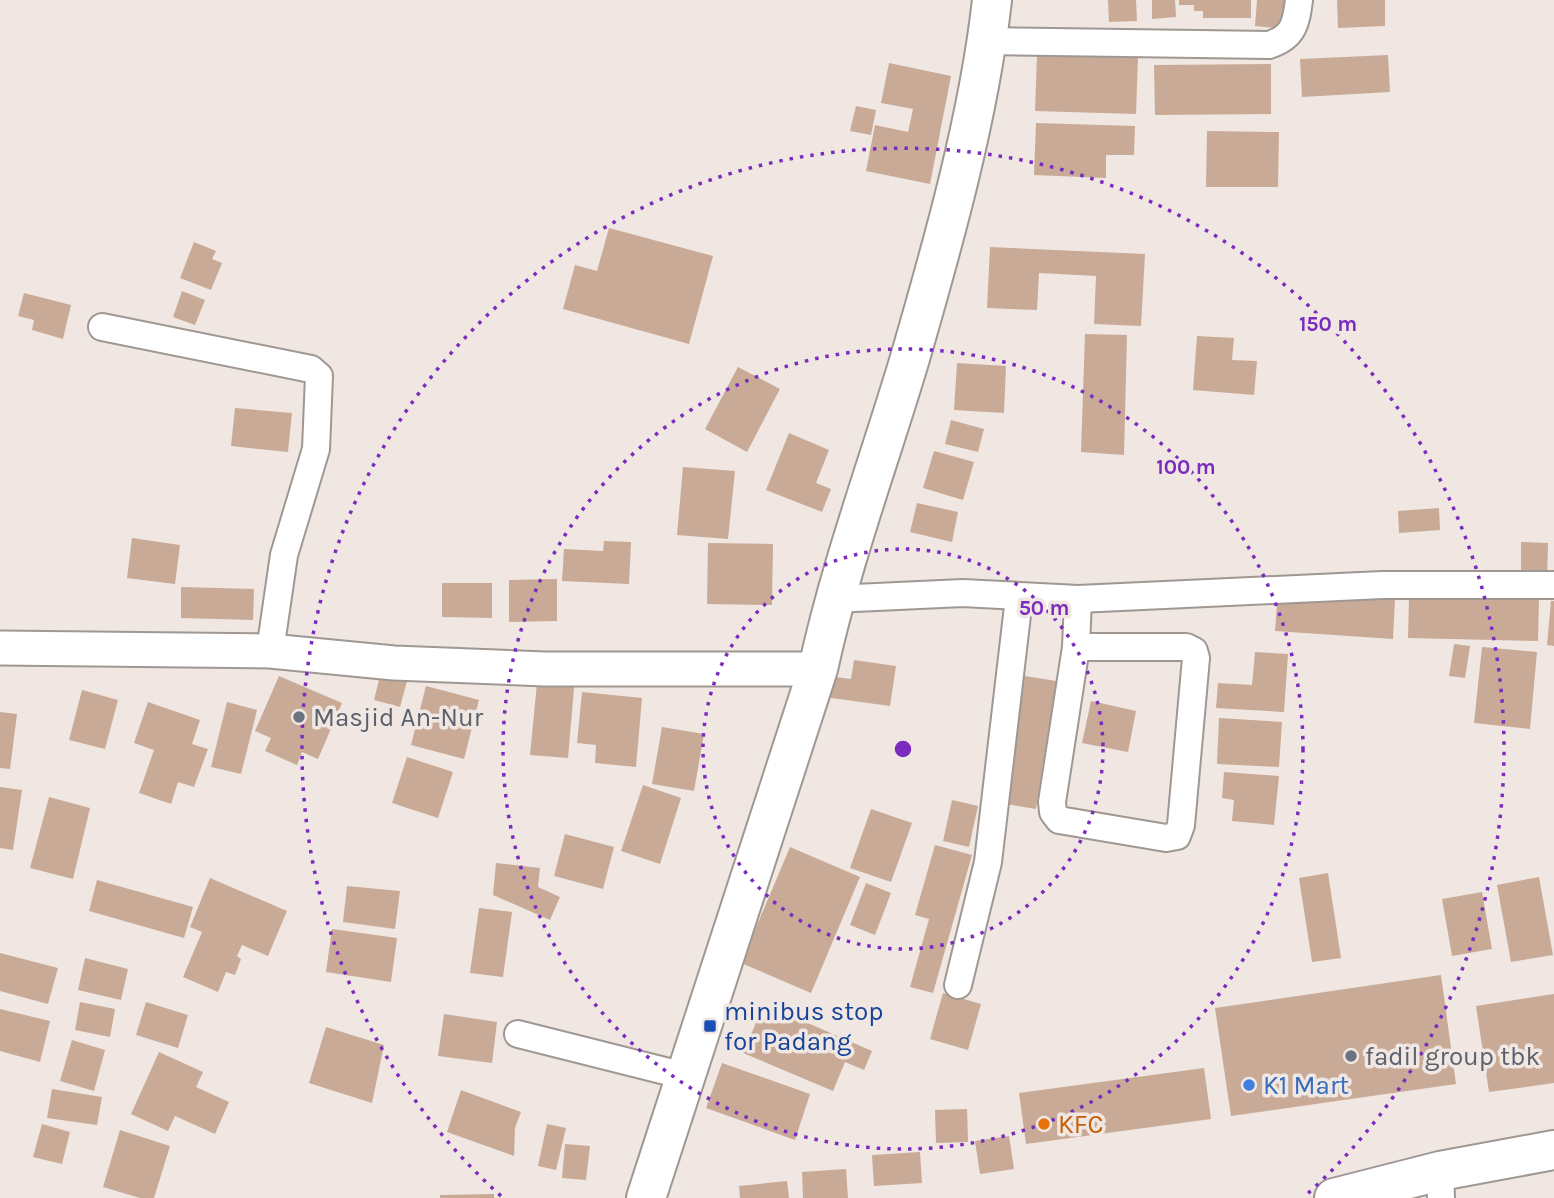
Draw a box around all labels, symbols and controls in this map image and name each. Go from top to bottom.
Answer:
text: 150 m [1299,312,1357,336]
text: 100 m [1156,455,1216,479]
text: 50 m [1019,596,1069,620]
place label: Masjid An-Nur [313,702,484,733]
marker: Masjid An-Nur [291,709,307,725]
centre of rings [891,737,915,761]
place label: minibus stop for Padang [724,996,883,1057]
marker: minibus stop for Padang [702,1018,718,1034]
place label: fadil group tbk [1365,1041,1540,1072]
marker: fadil group tbk [1343,1048,1359,1064]
place label: K1 Mart [1263,1070,1349,1101]
marker: K1 Mart [1241,1077,1257,1093]
place label: KFC [1058,1109,1103,1140]
marker: KFC [1036,1116,1052,1132]

